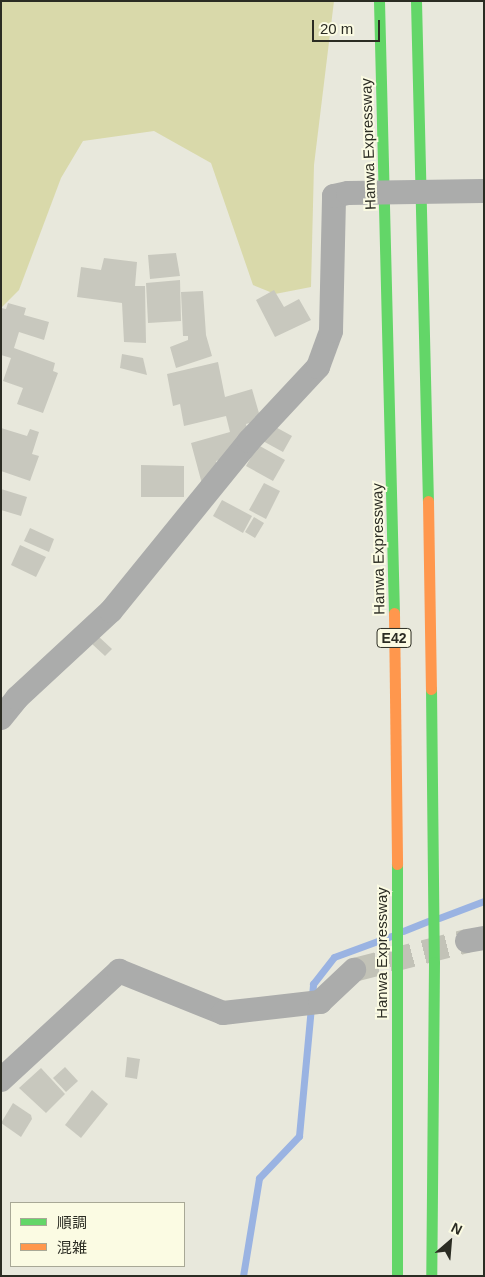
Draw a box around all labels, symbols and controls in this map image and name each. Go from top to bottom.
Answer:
scale bar [315,10,382,42]
text: 20 m [320,20,353,37]
street label: Hanwa Expressway [357,78,379,210]
street label: Hanwa Expressway [368,483,388,615]
road number: E42 [376,626,412,650]
street label: Hanwa Expressway [373,887,391,1019]
legend [10,1202,185,1267]
text: 順調 [57,1214,87,1231]
north arrow [425,1217,475,1267]
text: N [449,1219,465,1238]
text: 混雑 [57,1239,87,1256]

